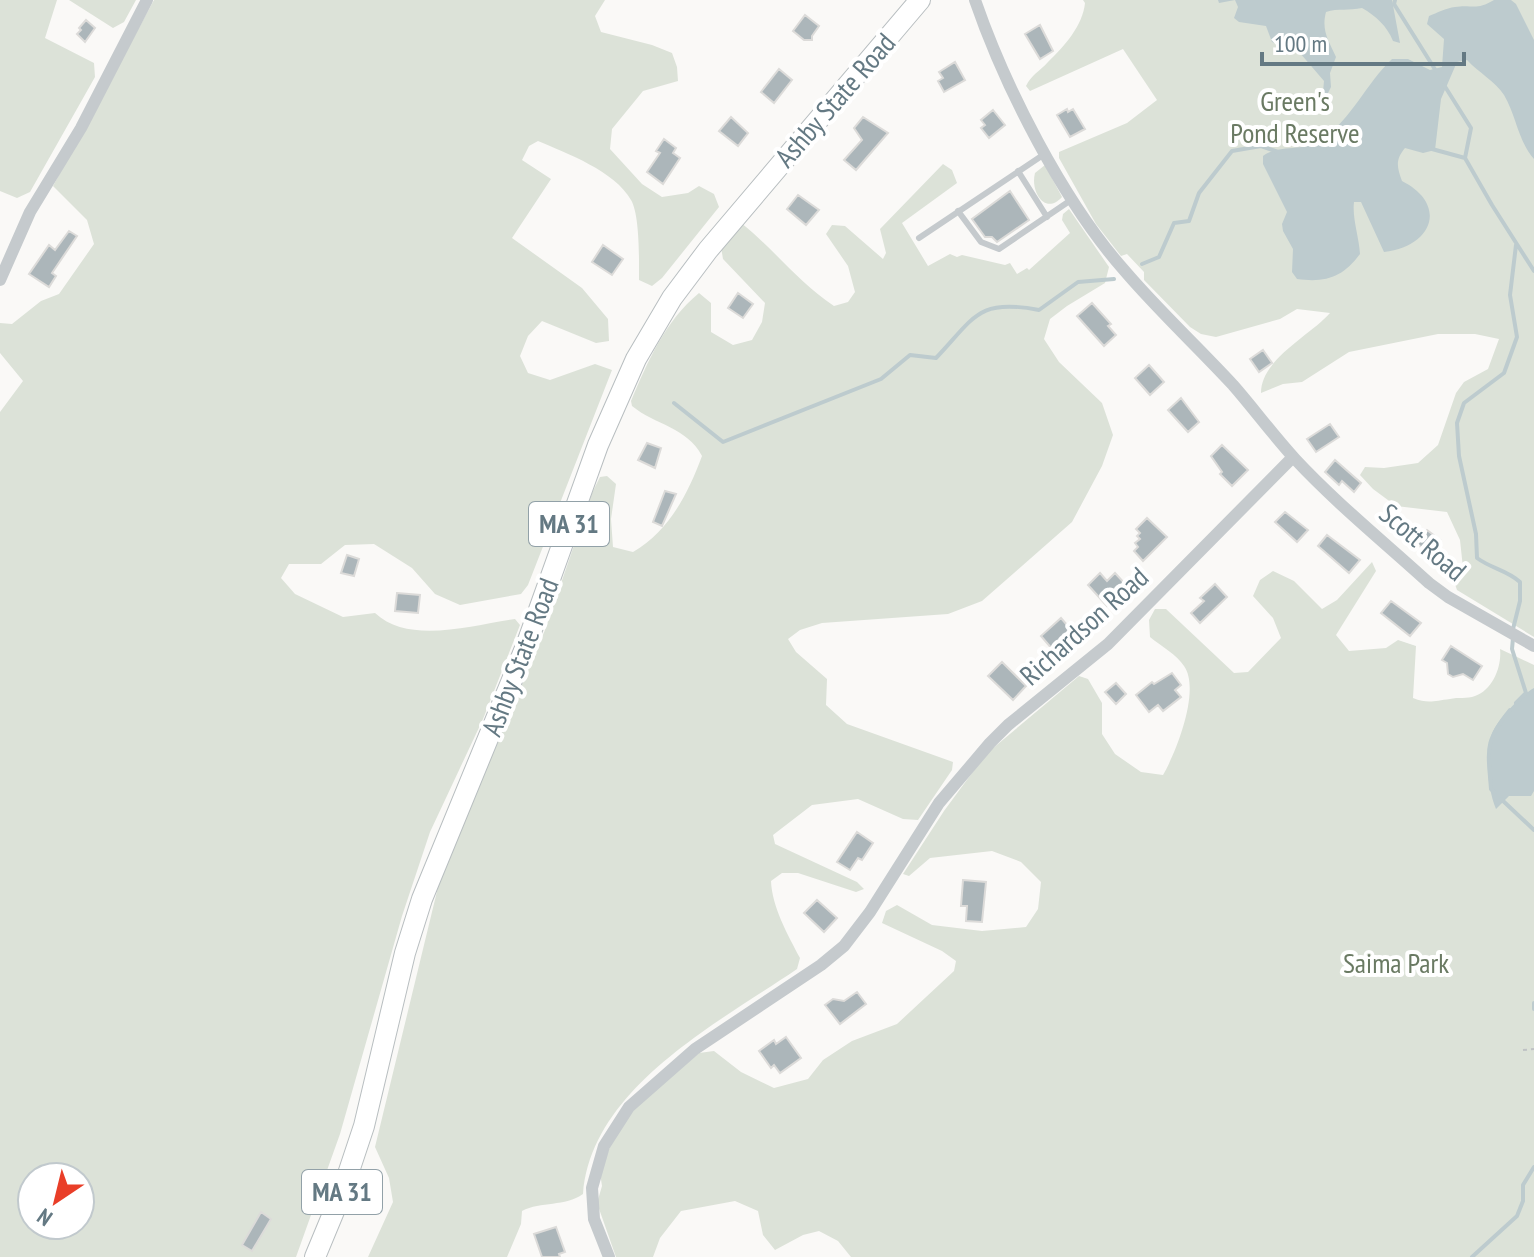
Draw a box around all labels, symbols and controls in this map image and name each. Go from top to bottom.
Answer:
scale bar [1262,16,1464,66]
street label: Ashby State Road [766,25,903,175]
text: 100 m [1274,28,1327,59]
park label: Green's Pond Reserve [1230,82,1360,151]
street label: Scott Road [1372,494,1475,589]
road number: MA 31 [529,502,609,546]
street label: Richardson Road [1012,558,1156,693]
street label: Ashby State Road [472,573,567,741]
park label: Saima Park [1343,944,1449,981]
north arrow [16,1161,96,1241]
road number: MA 31 [302,1170,382,1214]
text: N [32,1203,57,1232]

